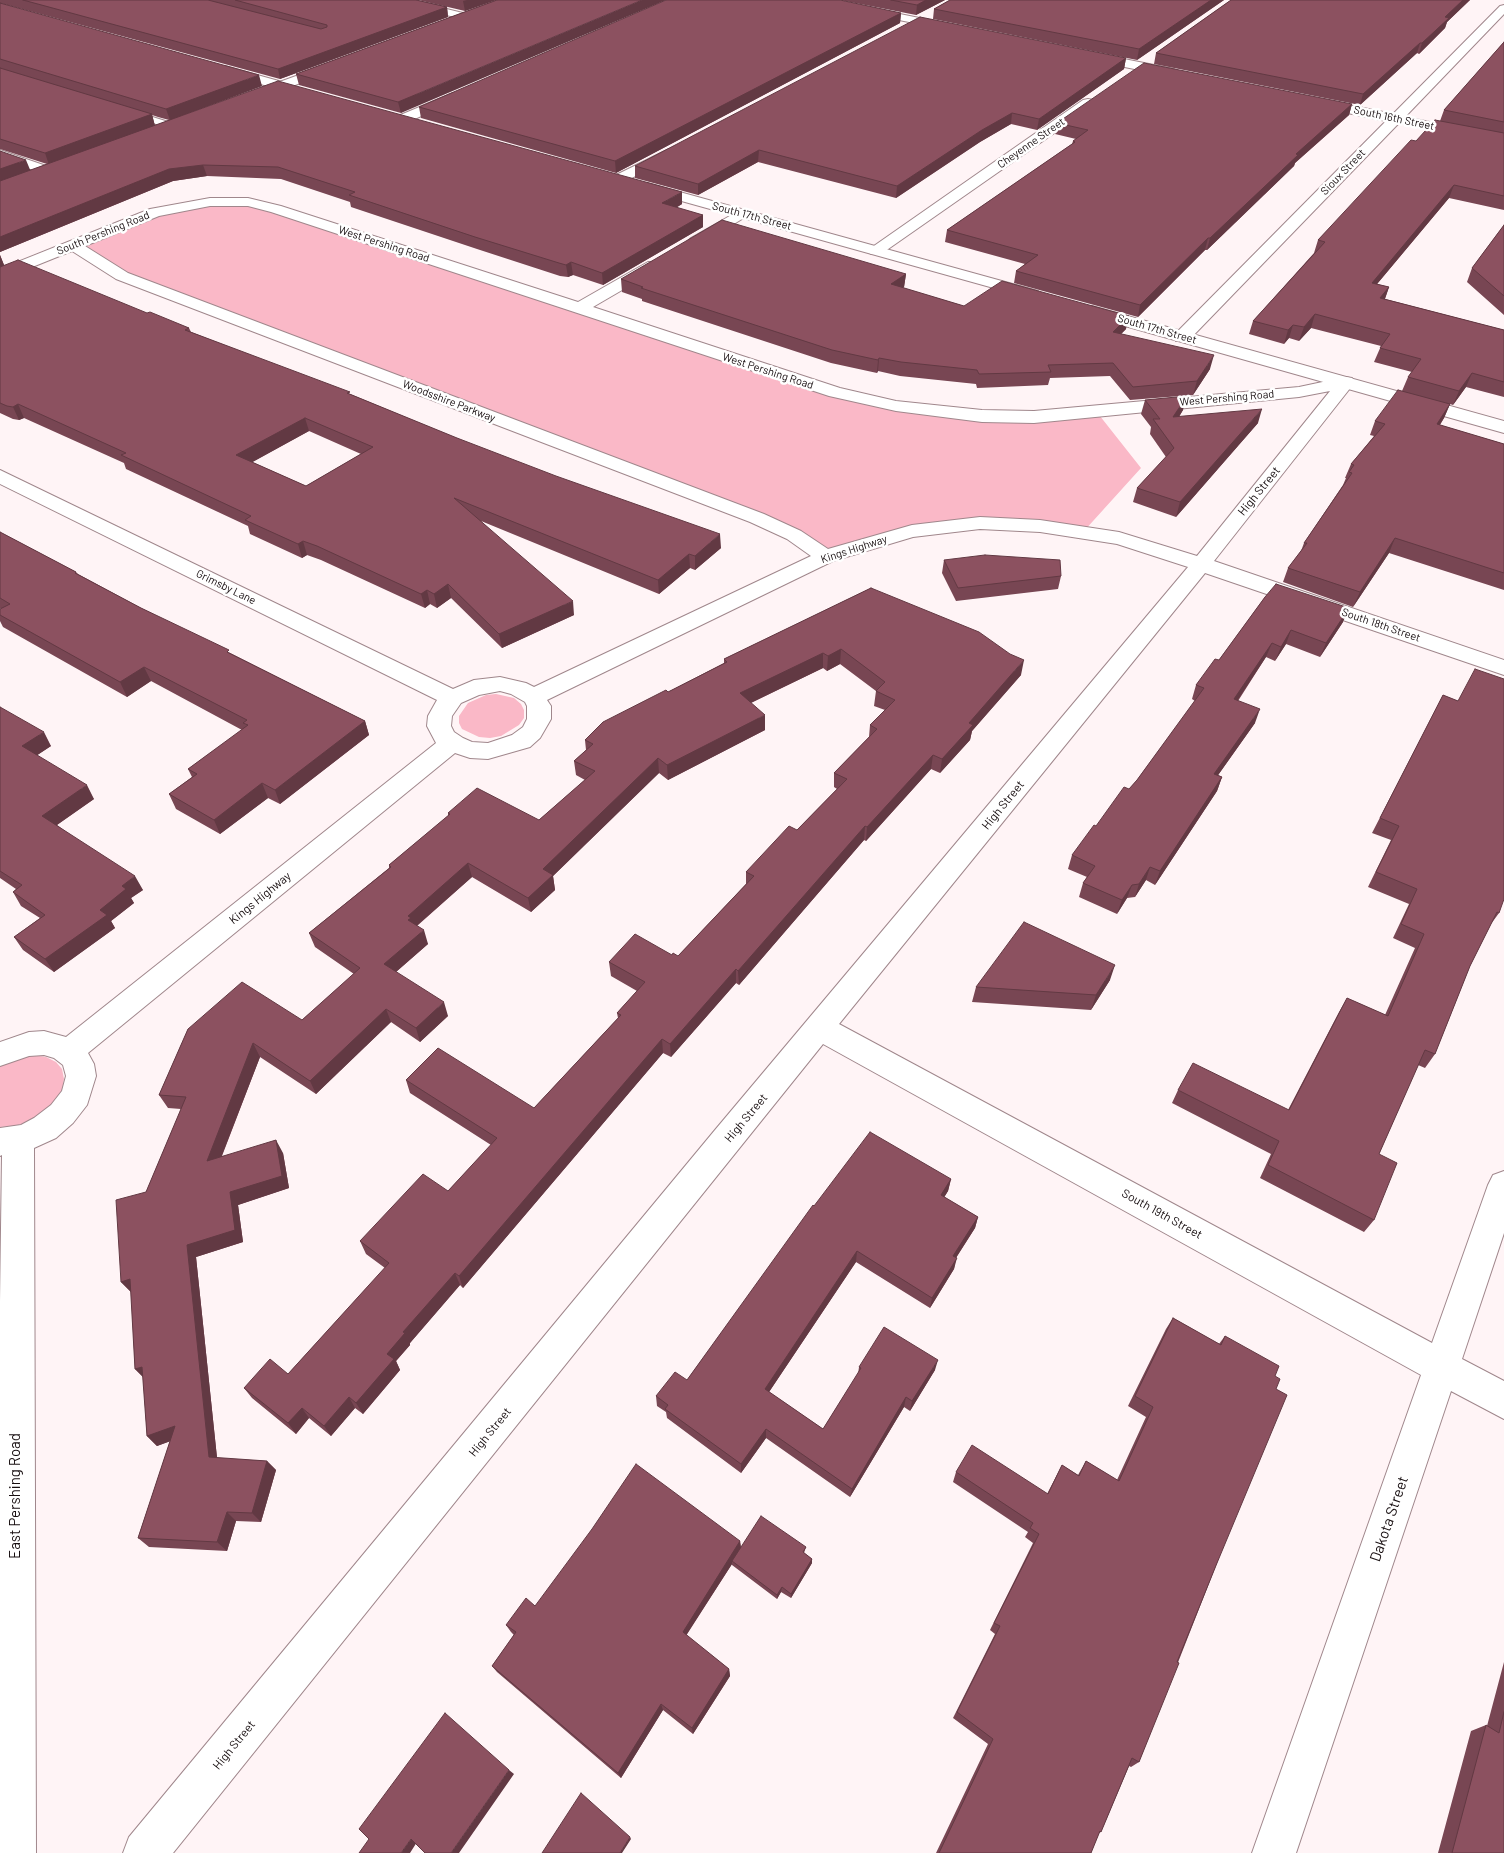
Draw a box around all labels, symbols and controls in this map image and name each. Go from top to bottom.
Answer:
street label: South 16th Street [1352,103,1436,133]
street label: Cheyenne Street [995,115,1067,171]
street label: Sioux Street [1318,146,1368,198]
street label: South 17th Street [711,199,793,233]
street label: South Pershing Road [55,208,151,258]
street label: West Pershing Road [337,223,431,265]
street label: South 17th Street [1116,311,1198,347]
street label: West Pershing Road [721,350,815,392]
street label: Woodsshire Parkway [401,377,497,425]
street label: West Pershing Road [1179,387,1275,409]
street label: High Street [1235,464,1283,518]
street label: Kings Highway [819,532,889,566]
street label: Grimsby Lane [194,567,258,607]
street label: South 18th Street [1340,605,1422,645]
street label: High Street [979,778,1027,832]
street label: Kings Highway [226,869,294,927]
street label: High Street [722,1091,770,1145]
street label: South 19th Street [1119,1186,1205,1242]
street label: High Street [466,1405,514,1459]
street label: East Pershing Road [6,1433,24,1559]
street label: Dakota Street [1366,1474,1412,1564]
street label: High Street [210,1718,258,1772]

